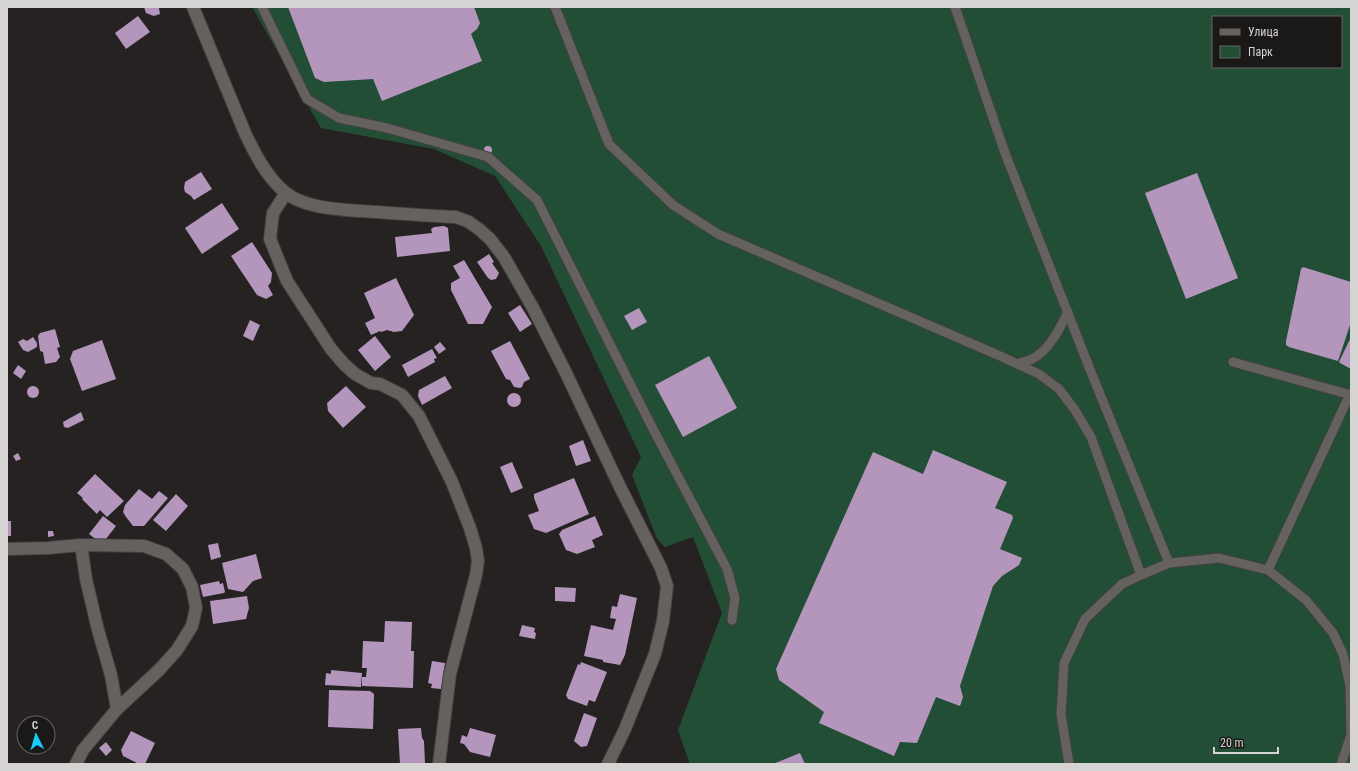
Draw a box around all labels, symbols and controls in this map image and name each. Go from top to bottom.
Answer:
legend [1212,16,1342,68]
text: Улица [1248,25,1279,39]
text: Парк [1248,45,1273,59]
north arrow [16,715,56,755]
text: С [31,719,39,732]
scale bar [1214,729,1278,755]
text: 20 m [1220,736,1244,750]

